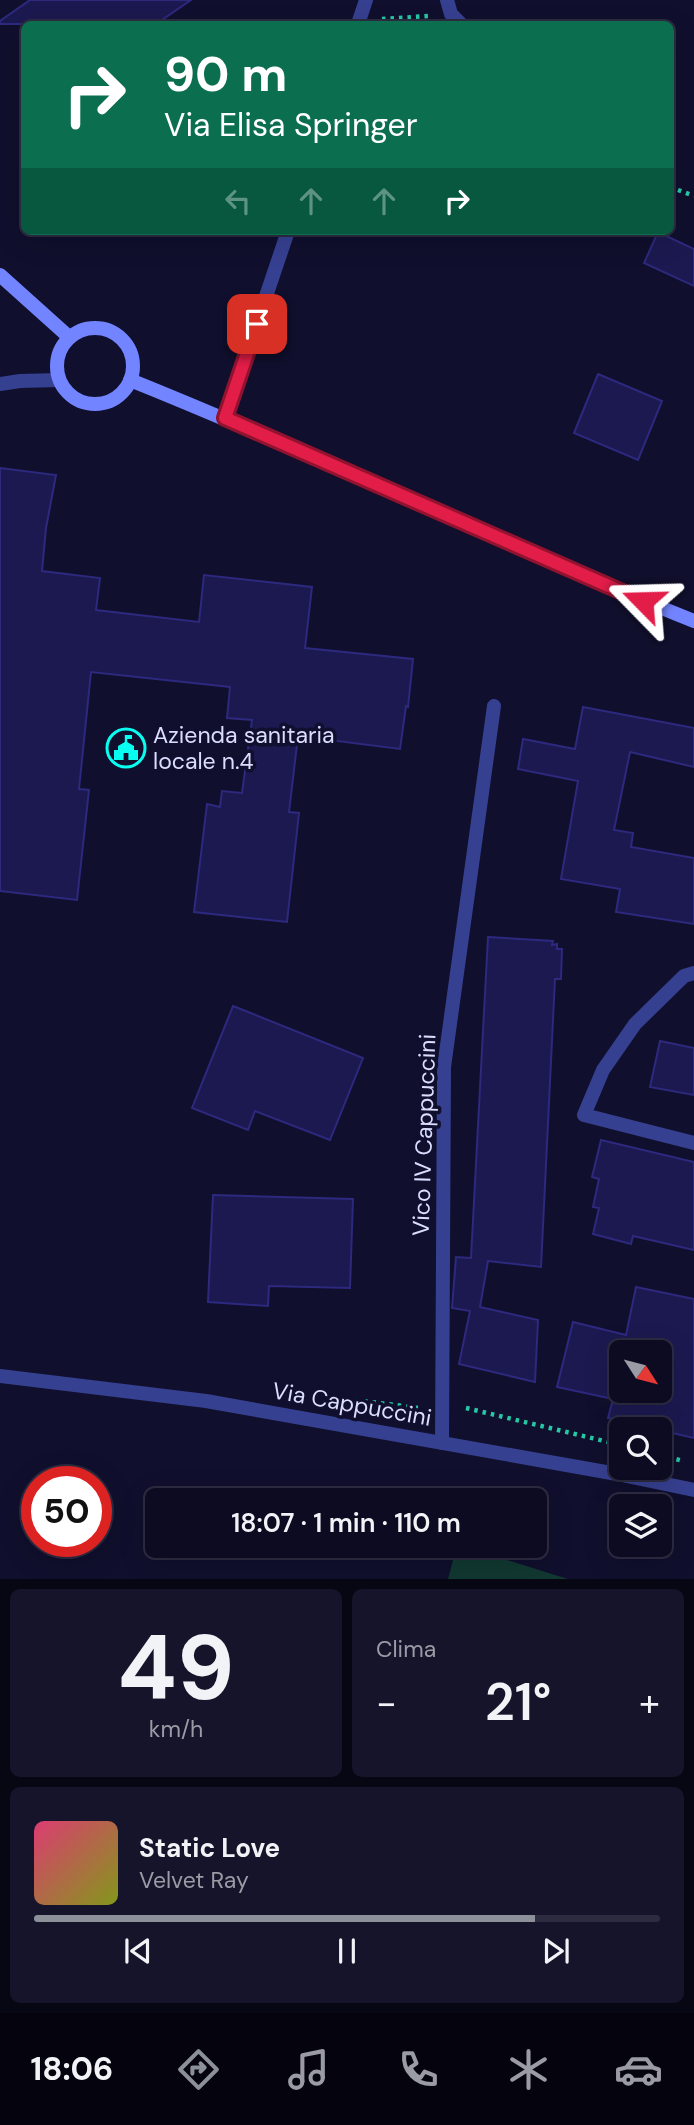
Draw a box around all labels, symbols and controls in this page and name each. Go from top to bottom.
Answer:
text: 90 m [164,42,287,106]
icon: right [49,49,140,140]
text: Via Elisa Springer [164,104,418,146]
icon: left [219,182,257,220]
icon: ahead [292,182,330,220]
icon: ahead [365,182,403,220]
icon: right [438,182,476,220]
pin [227,294,287,354]
icon: arrive [238,305,276,343]
position arrow [606,564,680,638]
place label: Azienda sanitaria locale n.4 [153,720,335,776]
public building icon: Azienda sanitaria locale n.4 [105,727,147,769]
street label: Vico IV Cappuccini [405,1033,443,1237]
north arrow [609,1340,672,1404]
map controls [609,1340,672,1557]
street label: Via Cappuccini [270,1375,434,1433]
button: search [609,1417,672,1480]
speed limit sign: 50 [21,1466,112,1557]
button: layers [609,1494,672,1557]
text: 18:07 · 1 min · 110 m [231,1506,461,1540]
text: 49 [118,1609,234,1727]
text: Clima [376,1634,436,1664]
text: 21° [485,1668,551,1736]
text: − [376,1678,397,1728]
text: + [639,1678,660,1728]
text: km/h [149,1714,203,1744]
text: Static Love [139,1831,280,1865]
text: Velvet Ray [139,1865,249,1895]
icon: previous [119,1932,157,1970]
icon: pause [328,1932,366,1970]
icon: next [537,1932,575,1970]
icon: directions [174,2045,223,2094]
icon: music [284,2045,333,2094]
icon: phone [394,2045,443,2094]
icon: climate [504,2045,553,2094]
icon: car [614,2045,663,2094]
text: 18:06 [31,2048,113,2090]

